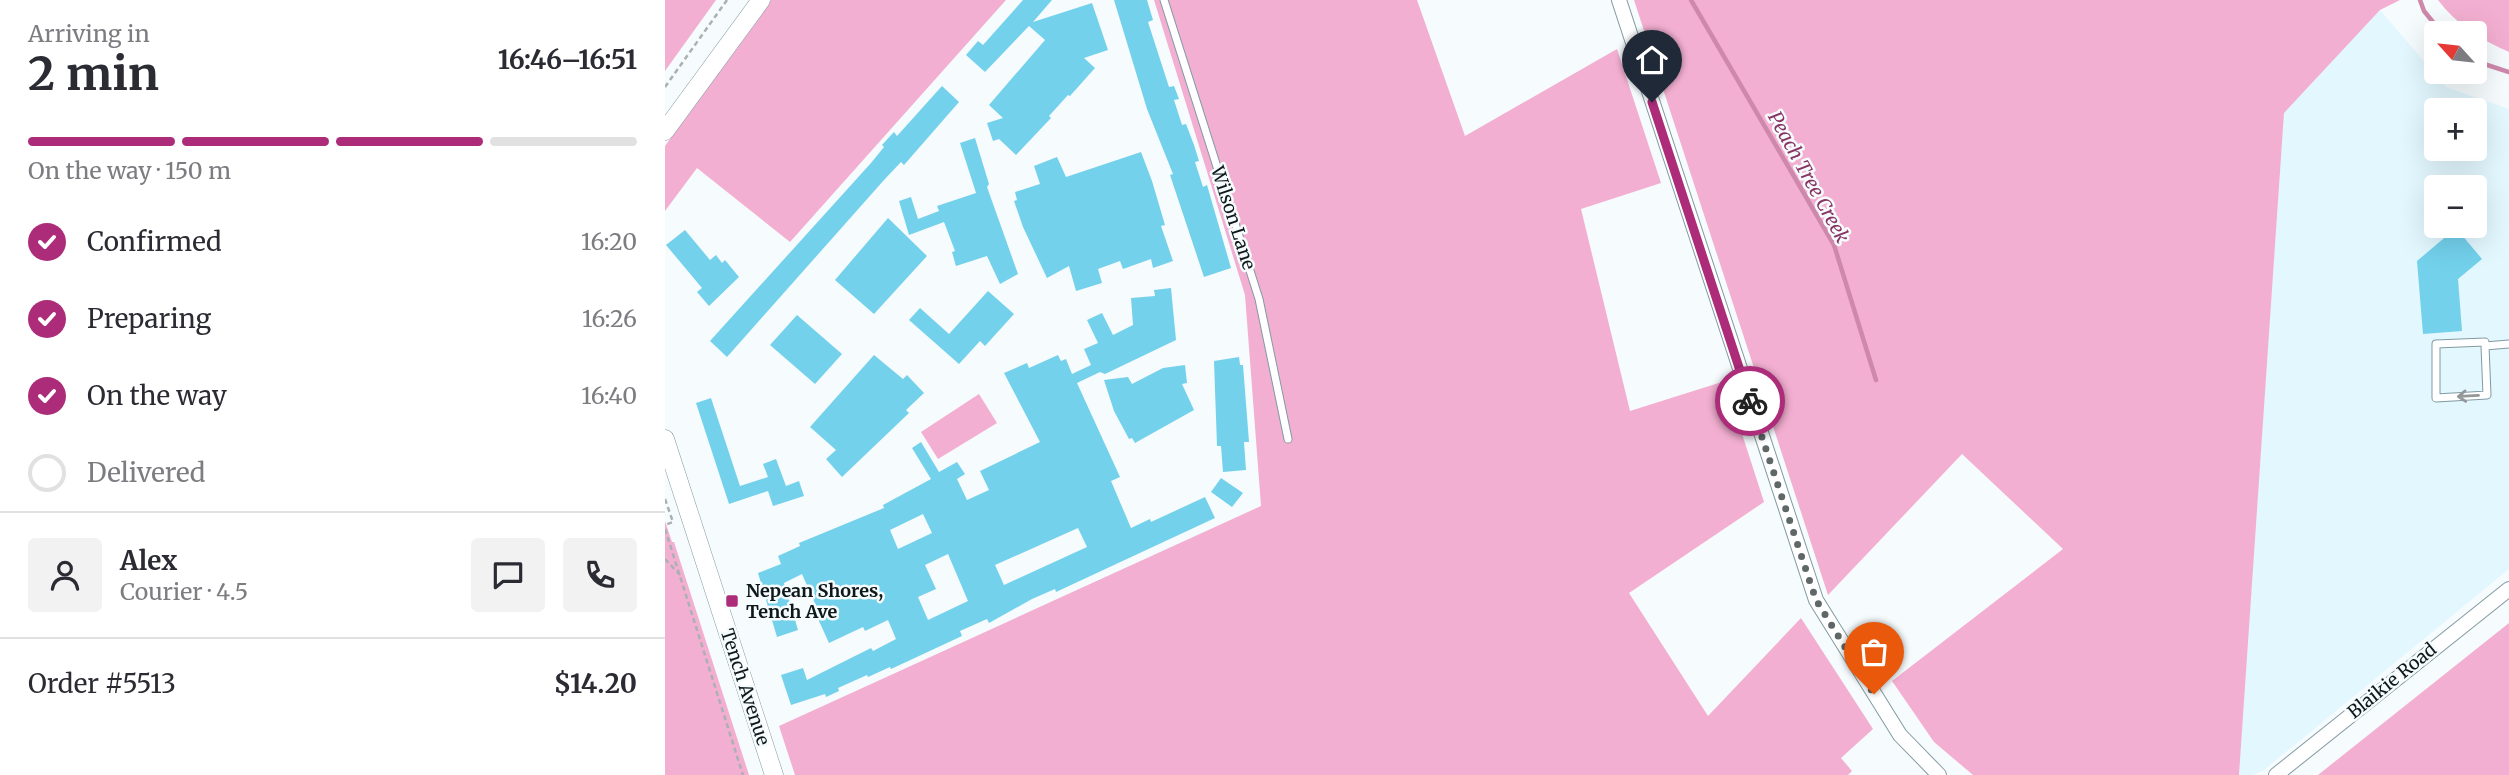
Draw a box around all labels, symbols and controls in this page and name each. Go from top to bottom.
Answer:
text: Arriving in [28,19,150,48]
north arrow [2424,21,2487,84]
map controls [2424,21,2487,238]
pin [1622,30,1682,102]
icon: home [1633,41,1671,79]
text: 16:46–16:51 [498,43,637,76]
text: 2 min [28,45,159,103]
button: + [2424,98,2487,161]
water label: Peach Tree Creek [1763,107,1855,247]
text: On the way · 150 m [28,156,231,185]
street label: Wilson Lane [1206,162,1261,273]
button: − [2424,175,2487,238]
icon: check [28,223,66,261]
text: Confirmed [87,225,222,258]
text: 16:20 [581,227,637,256]
icon: check [28,300,66,338]
text: Preparing [87,302,211,335]
text: 16:26 [582,304,637,333]
courier [1715,366,1785,436]
icon: check [28,377,66,415]
text: On the way [87,379,227,412]
text: 16:40 [581,381,637,410]
icon: bike [1731,382,1769,420]
one-way arrow [2457,390,2480,403]
text: Delivered [87,456,206,489]
button: person [28,538,102,612]
button: chat [471,538,545,612]
button: phone [563,538,637,612]
text: Alex [120,544,177,577]
text: Courier · 4.5 [120,577,248,606]
place label: Nepean Shores, Tench Ave [746,579,883,623]
marker: Nepean Shores, Tench Ave [724,593,740,609]
pin [1844,622,1904,694]
street label: Tench Avenue [716,626,775,748]
icon: bag [1855,633,1893,671]
street label: Blaikie Road [2343,638,2441,723]
text: Order #5513 [28,667,176,700]
text: $14.20 [554,667,637,700]

